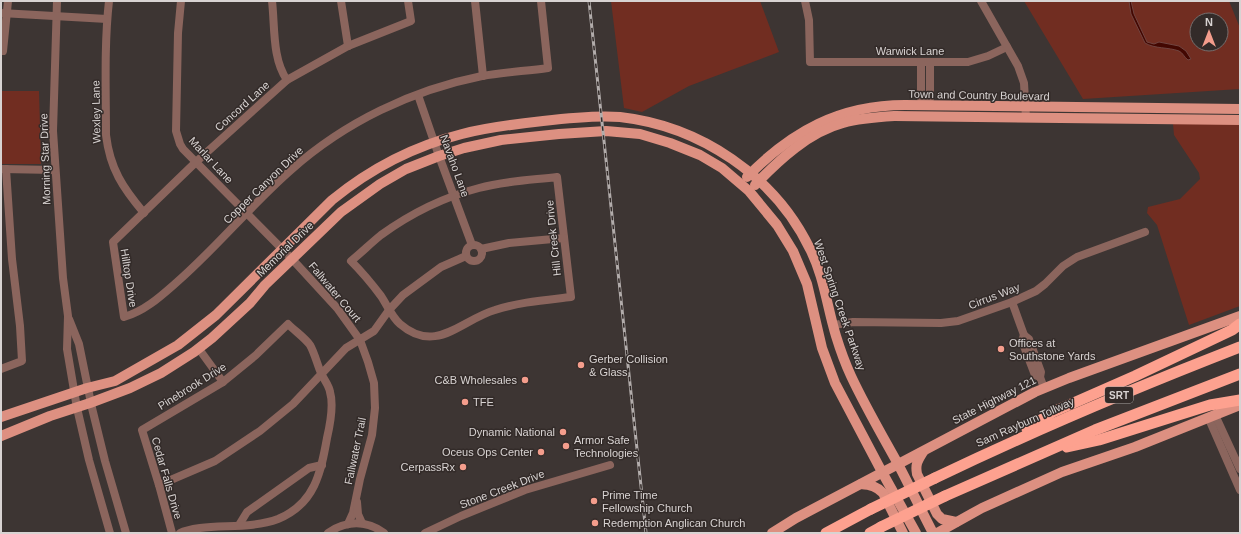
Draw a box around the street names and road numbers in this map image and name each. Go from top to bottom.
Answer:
street label: Warwick Lane [876,45,944,57]
street label: Concord Lane [212,78,272,134]
street label: Wexley Lane [89,80,103,144]
street label: Town and Country Boulevard [908,88,1050,102]
street label: Morning Star Drive [37,113,53,205]
street label: Navaho Lane [438,133,472,199]
street label: Marlar Lane [187,134,235,186]
street label: Copper Canyon Drive [221,144,305,226]
street label: Hill Creek Drive [543,199,563,277]
street label: Memorial Drive [254,219,316,279]
street label: West Spring Creek Parkway [812,238,868,372]
street label: Hilltop Drive [118,248,140,308]
street label: Fallwater Court [306,260,364,324]
street label: Cirrus Way [967,281,1022,311]
street label: Pinebrook Drive [156,360,228,412]
street label: State Highway 121 [950,374,1038,426]
road number: SRT [1105,387,1133,403]
street label: Sam Rayburn Tollway [974,395,1076,449]
street label: Fallwater Trail [342,416,368,486]
street label: Cedar Falls Drive [150,436,184,520]
street label: Stone Creek Drive [458,467,546,511]

